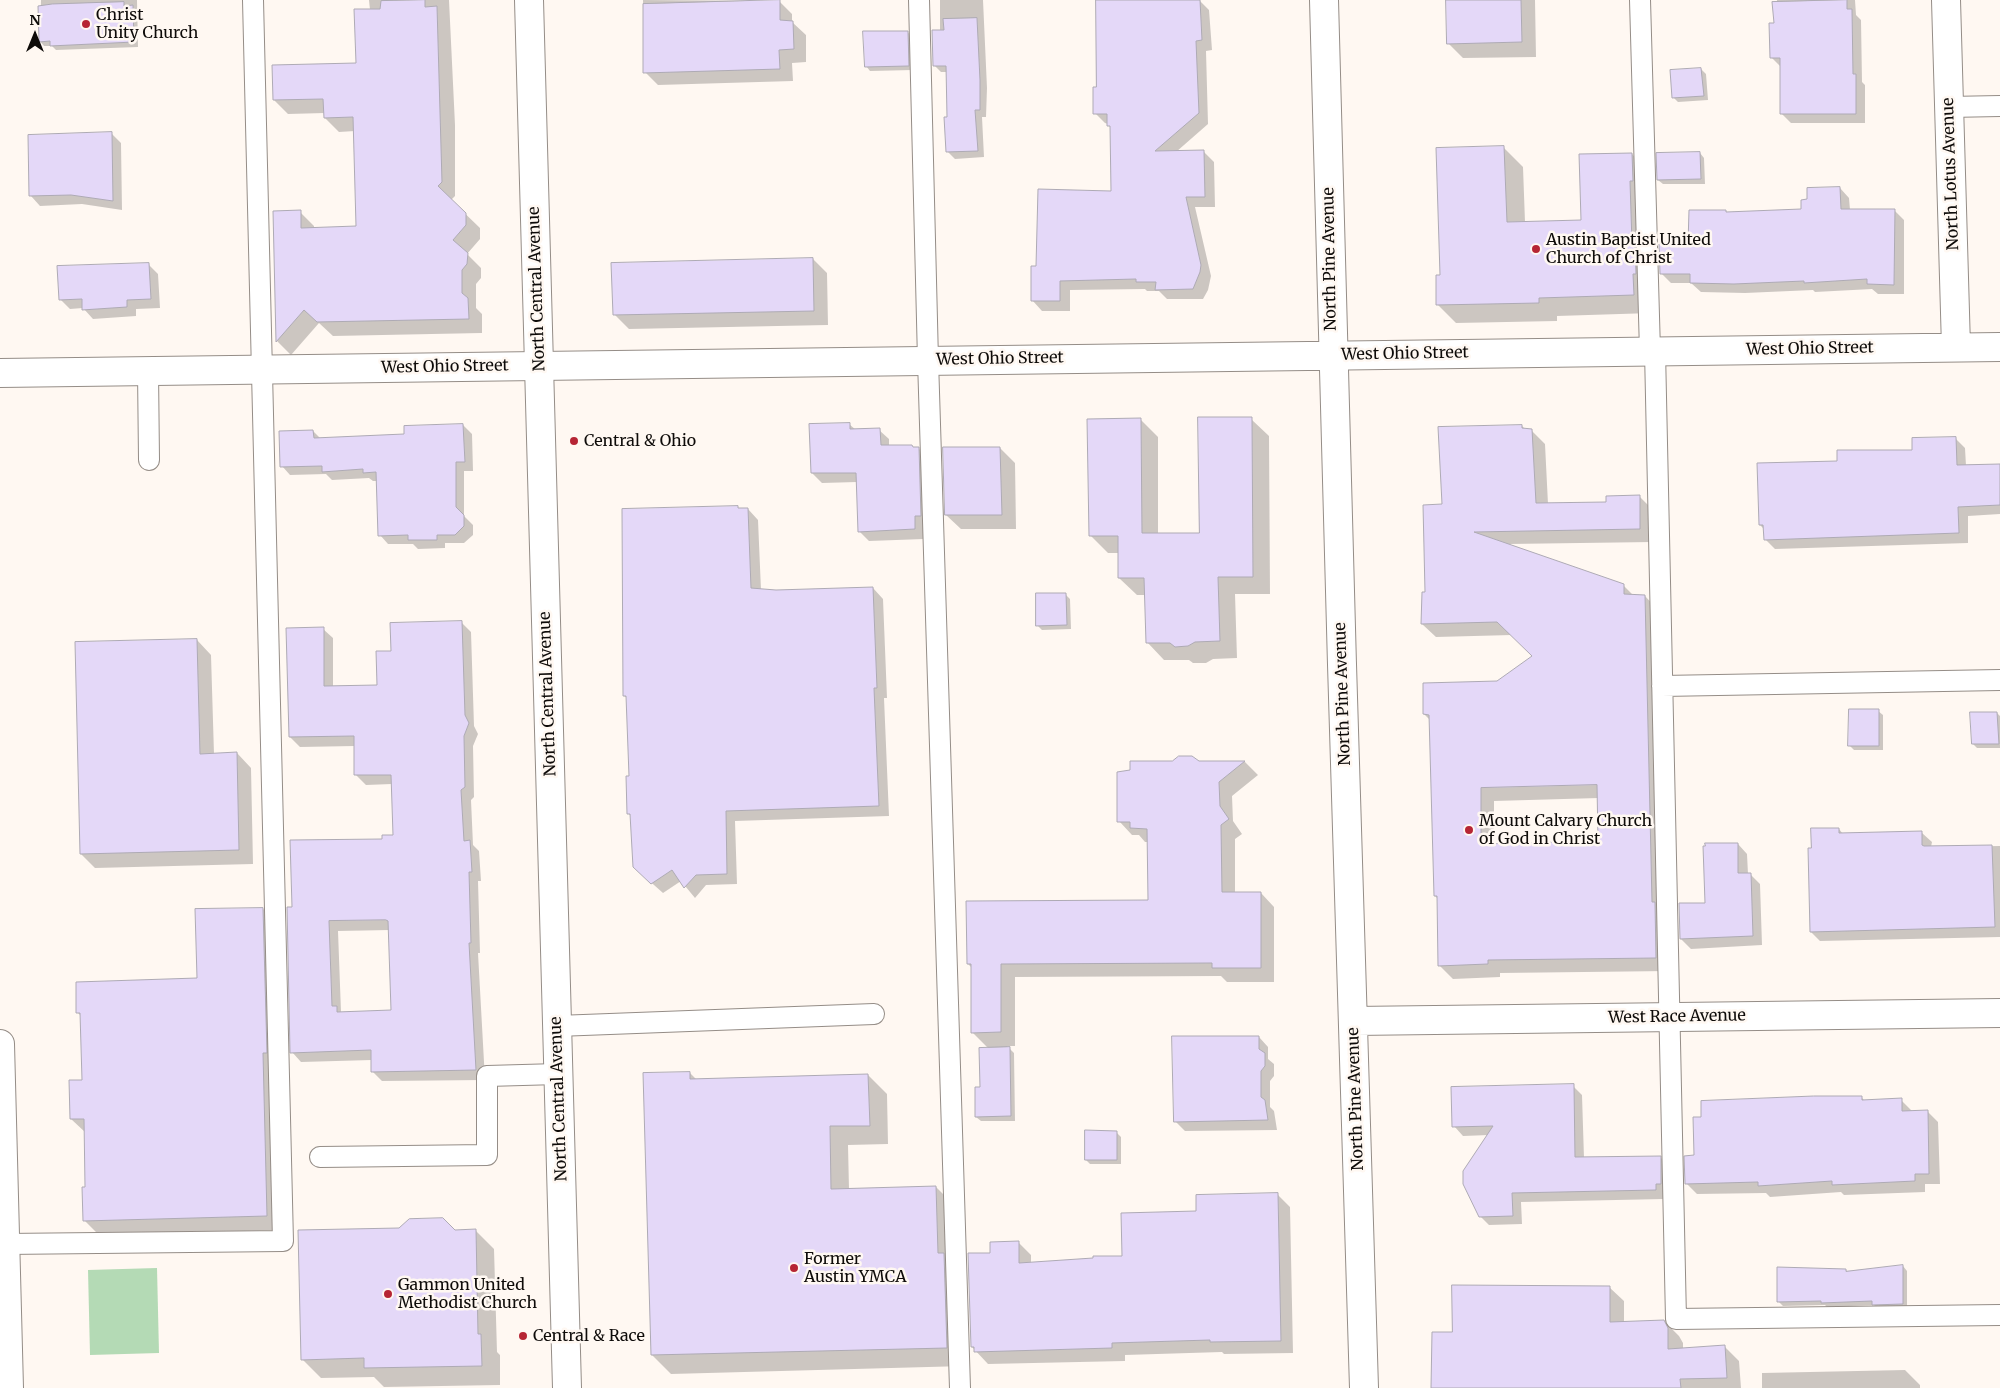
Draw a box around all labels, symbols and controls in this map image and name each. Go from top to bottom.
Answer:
place label: Christ Unity Church [96,5,198,43]
north arrow [10,10,60,60]
text: N [29,11,41,29]
marker: Christ Unity Church [80,18,92,30]
street label: North Lotus Avenue [1939,97,1963,251]
street label: North Pine Avenue [1319,187,1341,331]
street label: North Central Avenue [525,206,549,372]
place label: Austin Baptist United Church of Christ [1546,230,1711,268]
marker: Austin Baptist United Church of Christ [1530,243,1542,255]
street label: West Ohio Street [1746,338,1874,360]
street label: West Ohio Street [1341,343,1469,365]
street label: West Ohio Street [936,348,1064,370]
street label: West Ohio Street [381,356,509,378]
place label: Central & Ohio [584,431,696,451]
marker: Central & Ohio [568,435,580,447]
street label: North Central Avenue [536,611,560,777]
street label: North Pine Avenue [1331,622,1355,766]
place label: Mount Calvary Church of God in Christ [1479,811,1652,849]
marker: Mount Calvary Church of God in Christ [1463,824,1475,836]
street label: West Race Avenue [1608,1006,1746,1028]
street label: North Central Avenue [547,1016,571,1182]
street label: North Pine Avenue [1344,1027,1368,1171]
place label: Former Austin YMCA [804,1249,906,1287]
marker: Former Austin YMCA [788,1262,800,1274]
place label: Gammon United Methodist Church [398,1275,537,1313]
marker: Gammon United Methodist Church [382,1288,394,1300]
place label: Central & Race [533,1326,645,1346]
marker: Central & Race [517,1330,529,1342]

